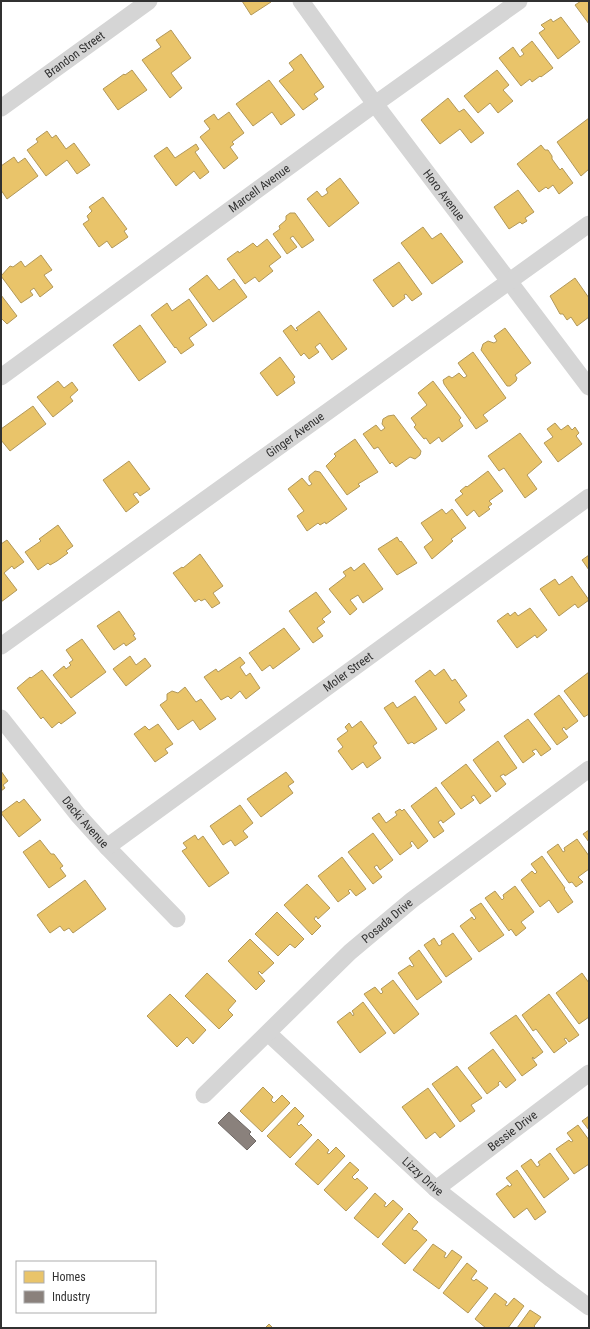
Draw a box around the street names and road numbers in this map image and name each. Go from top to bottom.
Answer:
street label: Brandon Street [42,28,108,81]
street label: Marcell Avenue [226,161,293,215]
street label: Horo Avenue [420,167,468,224]
street label: Ginger Avenue [263,409,327,461]
street label: Moler Street [321,649,376,695]
street label: Dacki Avenue [59,794,112,851]
street label: Posada Drive [359,895,416,946]
street label: Bessie Drive [485,1108,540,1154]
street label: Lizzy Drive [399,1154,446,1199]

